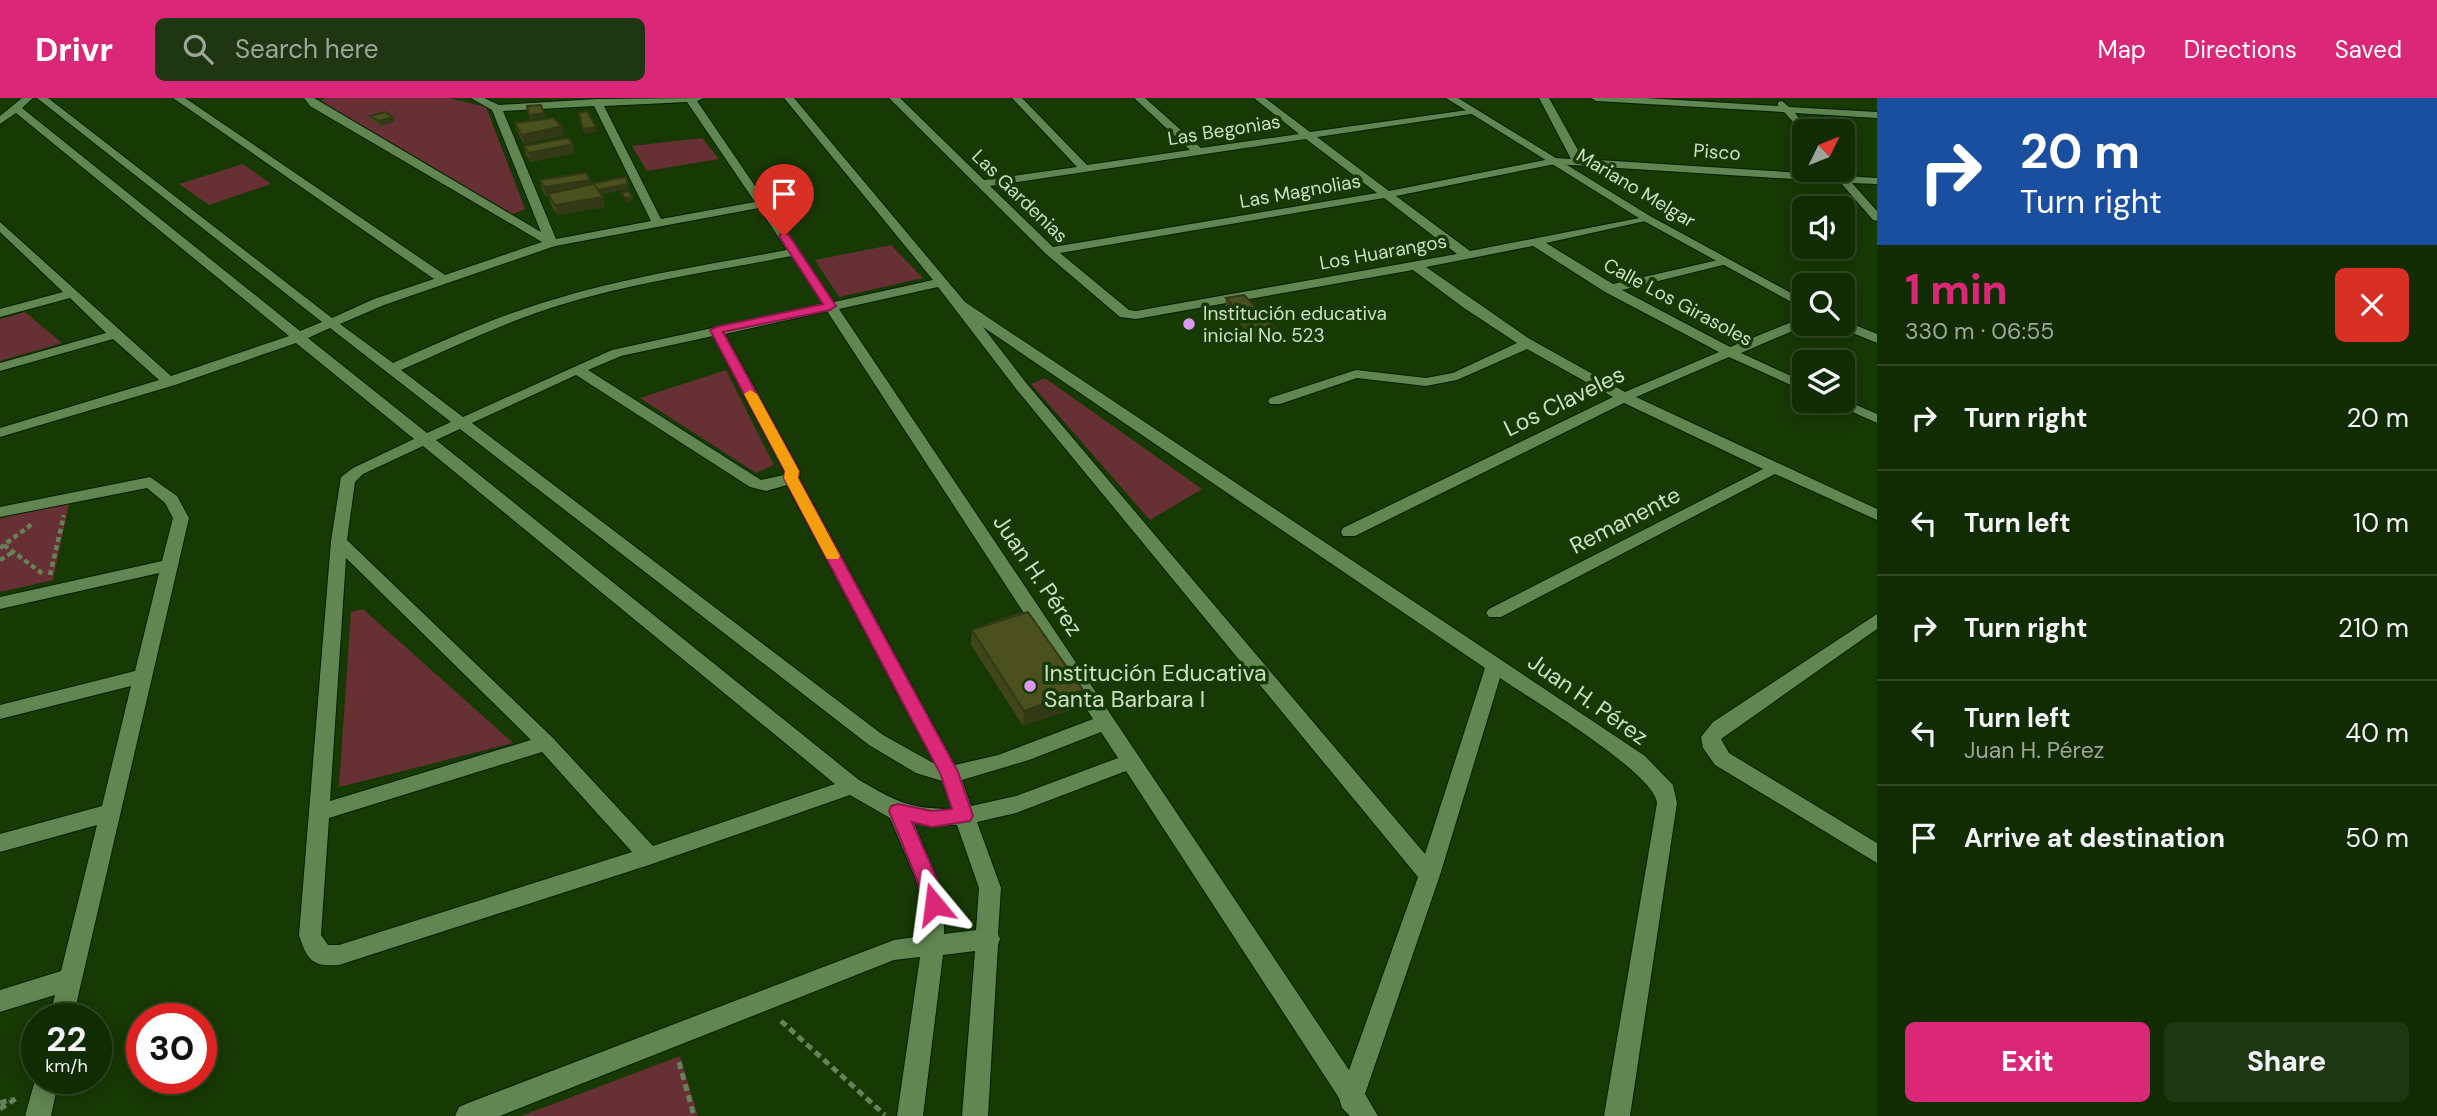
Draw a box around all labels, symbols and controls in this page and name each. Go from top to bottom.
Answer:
search box [155,18,645,81]
text: Drivr [35,28,113,71]
icon: search [179,30,217,68]
text: Search here [235,32,378,66]
text: Map [2098,34,2146,65]
text: Directions [2184,34,2297,65]
text: Saved [2335,34,2402,65]
street label: Las Begonias [1166,109,1282,151]
north arrow [1792,119,1855,182]
map controls [1792,119,1855,413]
text: 20 m [2020,119,2140,183]
icon: right [1905,126,1996,217]
street label: Pisco [1693,138,1741,166]
street label: Mariano Melgar [1572,143,1700,233]
street label: Las Gardenias [967,144,1073,248]
pin [754,164,814,236]
street label: Las Magnolias [1237,168,1363,214]
icon: arrive [765,175,803,213]
text: Turn right [2020,181,2162,223]
button: sound [1792,196,1855,259]
street label: Los Huarangos [1317,228,1449,276]
street label: Calle Los Girasoles [1599,252,1757,352]
text: 1 min [1905,262,2008,317]
button: close [2335,268,2409,342]
button: search [1792,273,1855,336]
place label: Institución educativa inicial No. 523 [1203,301,1387,348]
marker: Institución educativa inicial No. 523 [1181,316,1197,332]
text: 330 m · 06:55 [1905,316,2054,346]
button: layers [1792,350,1855,413]
street label: Los Claveles [1499,359,1629,443]
icon: right [1905,399,1943,437]
text: Turn right [1964,401,2088,435]
text: 20 m [2346,401,2409,435]
street label: Remanente [1565,479,1685,561]
icon: left [1905,504,1943,542]
text: Turn left [1964,506,2071,540]
text: 10 m [2353,506,2409,540]
street label: Juan H. Pérez [986,508,1090,642]
icon: right [1905,609,1943,647]
text: Turn right [1964,611,2088,645]
text: 210 m [2338,611,2409,645]
street label: Juan H. Pérez [1522,646,1654,752]
place label: Institución Educativa Santa Barbara I [1044,658,1267,714]
marker: Institución Educativa Santa Barbara I [1022,678,1038,694]
text: Turn left [1964,701,2071,735]
icon: left [1905,714,1943,752]
text: 40 m [2345,716,2409,750]
text: Juan H. Pérez [1964,735,2104,765]
icon: arrive [1905,819,1943,857]
text: Arrive at destination [1964,821,2225,855]
text: 50 m [2345,821,2409,855]
position arrow [897,867,971,941]
speed limit sign: 30 [126,1003,217,1094]
text: 22 [46,1016,87,1062]
button: Exit [1905,1022,2150,1102]
button: Share [2164,1022,2409,1102]
text: km/h [45,1054,88,1078]

